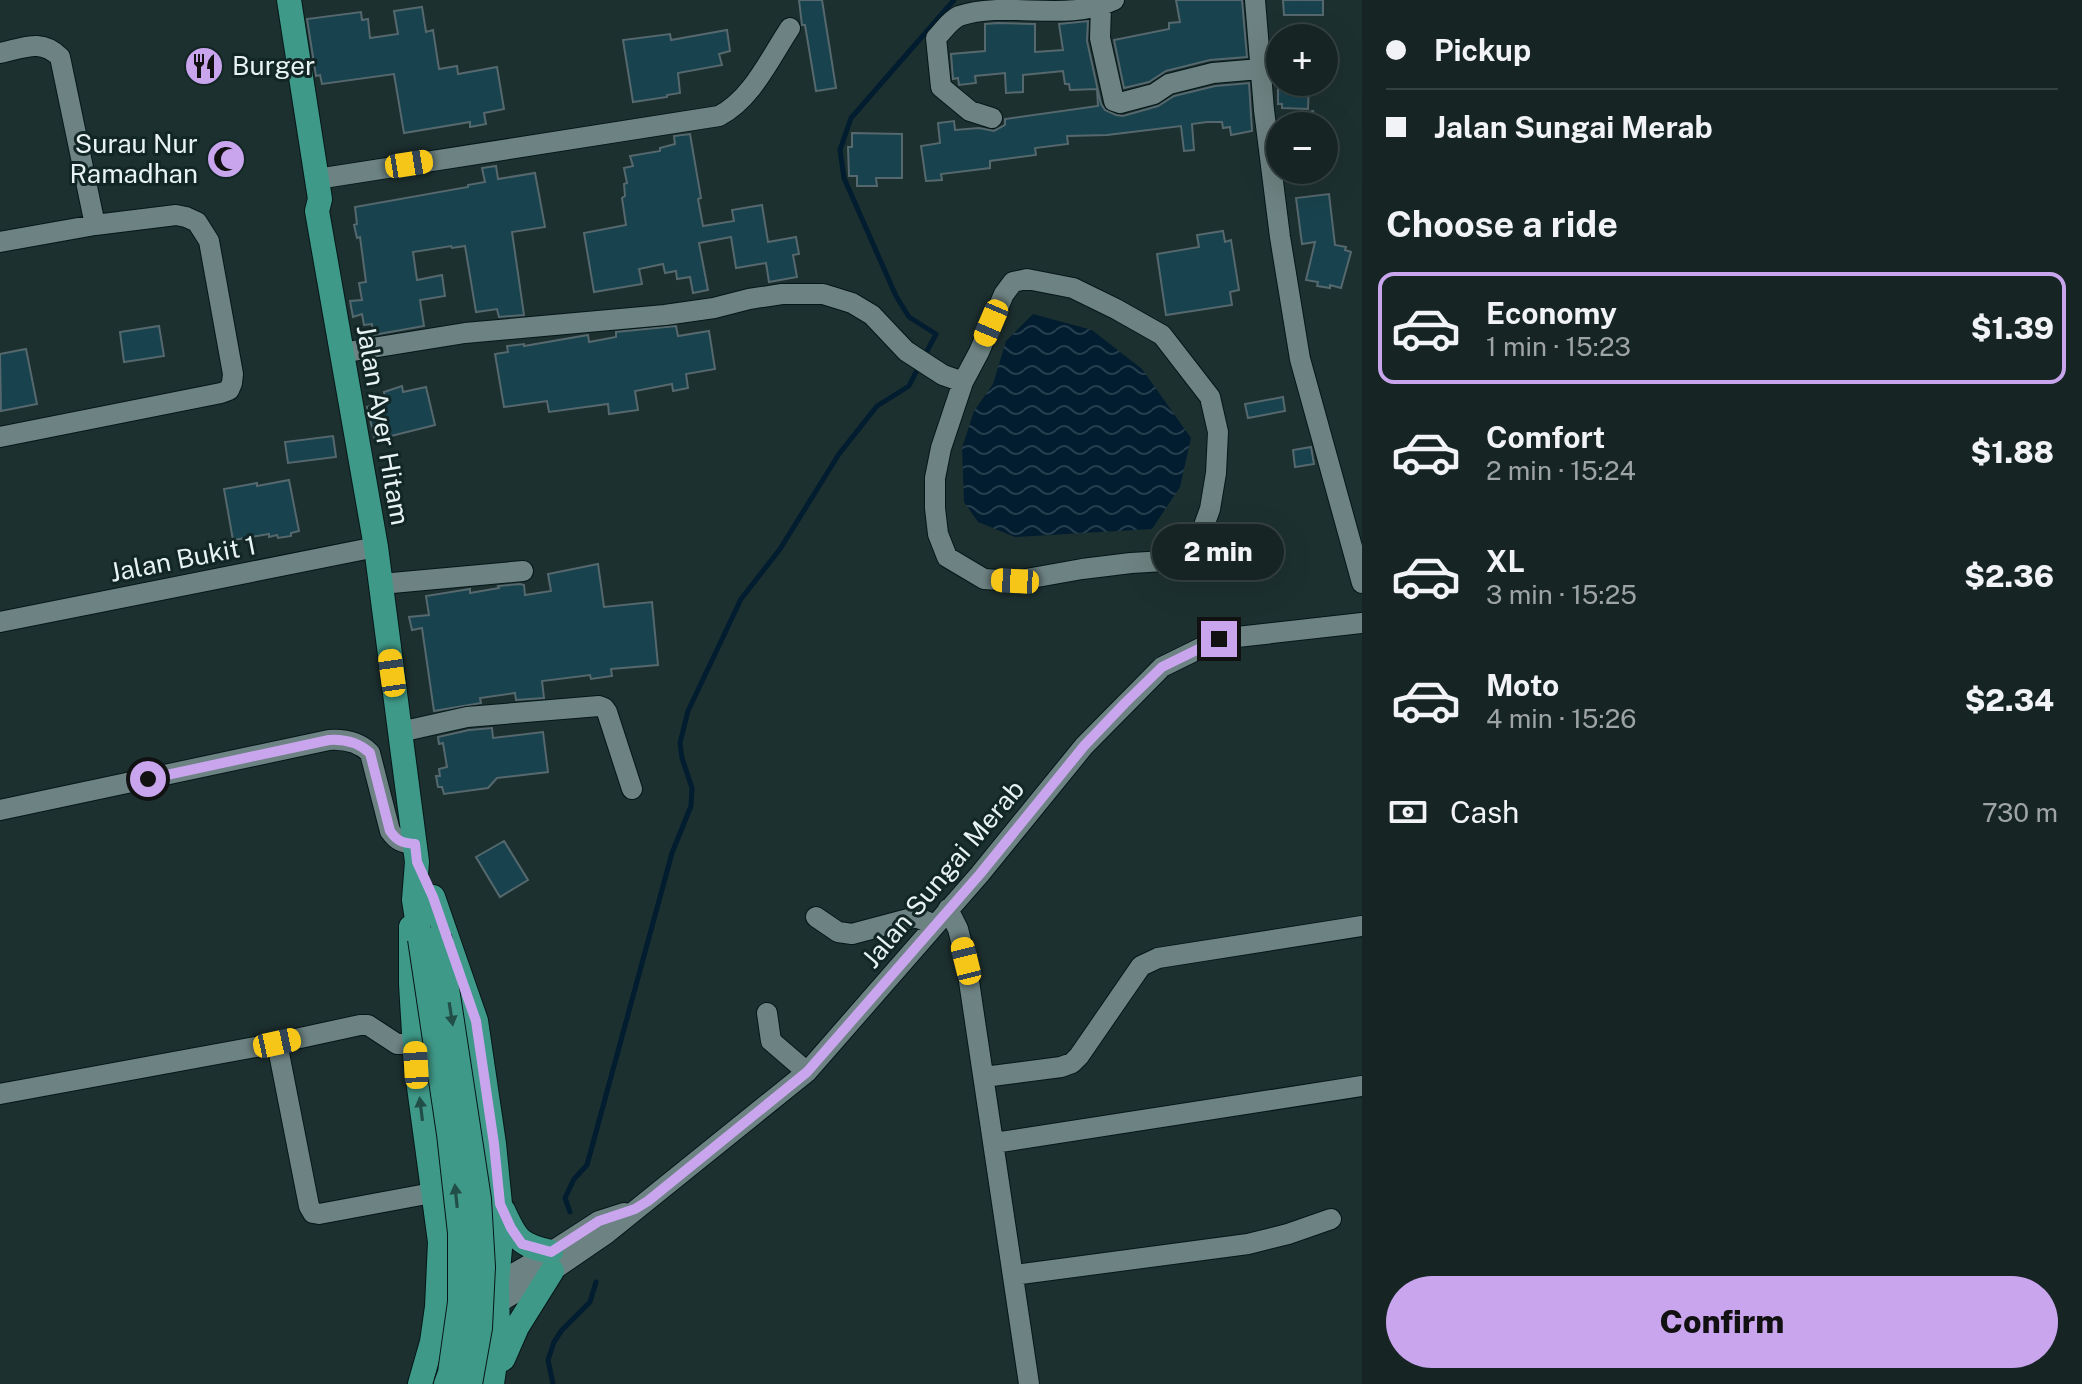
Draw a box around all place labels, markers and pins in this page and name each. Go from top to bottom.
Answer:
restaurant icon: Burger [183,45,225,87]
place label: Burger [232,50,315,81]
place label: Surau Nur Ramadhan [69,128,198,189]
mosque icon: Surau Nur Ramadhan [205,138,247,180]

